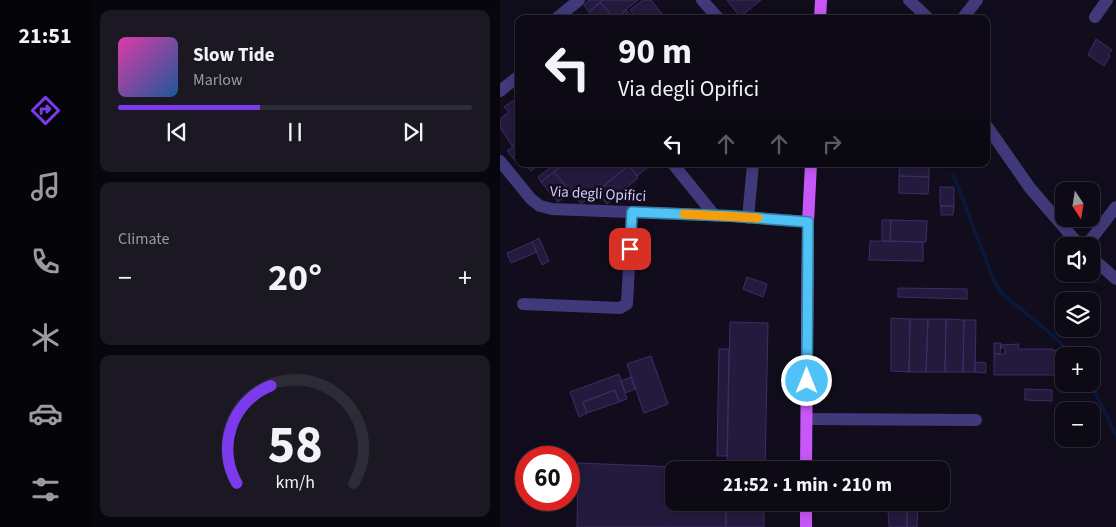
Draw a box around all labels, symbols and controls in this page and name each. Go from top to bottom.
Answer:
text: 21:51 [18,20,72,52]
text: 90 m [618,27,692,77]
icon: left [535,35,600,100]
text: Slow Tide [193,42,274,69]
text: Marlow [193,69,242,91]
text: Via degli Opifici [618,73,759,105]
icon: directions [28,93,63,128]
icon: previous [163,118,191,146]
icon: pause [281,118,309,146]
icon: next [399,118,427,146]
icon: left [659,130,687,158]
icon: ahead [712,130,740,158]
icon: ahead [765,130,793,158]
icon: right [818,130,846,158]
icon: music [28,169,63,204]
street label: Via degli Opifici [549,181,647,207]
north arrow [1055,182,1100,228]
map controls [1055,182,1100,447]
text: Climate [118,228,169,250]
pin [609,228,651,270]
icon: arrive [616,235,644,263]
button: sound [1055,237,1100,282]
icon: phone [28,244,63,279]
text: 20° [268,251,322,305]
text: − [118,258,132,298]
text: + [458,258,472,298]
button: layers [1055,292,1100,337]
icon: climate [28,320,63,355]
button: + [1055,347,1100,392]
position arrow [780,354,832,406]
icon: car [28,396,63,431]
button: − [1055,402,1100,447]
text: 58 [268,409,322,483]
speed limit sign: 60 [515,446,580,511]
text: km/h [275,470,315,495]
icon: filters [28,472,63,507]
text: 21:52 · 1 min · 210 m [723,472,892,499]

